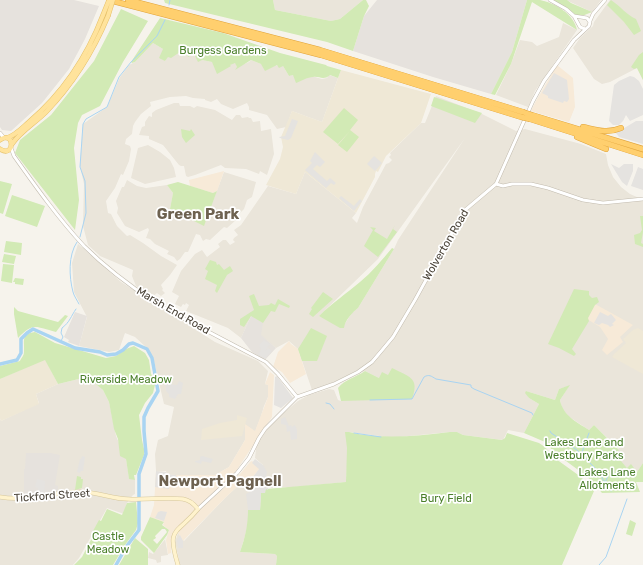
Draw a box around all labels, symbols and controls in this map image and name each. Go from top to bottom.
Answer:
park label: Burgess Gardens [179,44,267,58]
district label: Green Park [157,206,239,224]
street label: Wolverton Road [420,207,472,283]
street label: Marsh End Road [134,285,212,337]
park label: Riverside Meadow [80,373,172,387]
park label: Lakes Lane and Westbury Parks [544,436,624,462]
park label: Lakes Lane Allotments [578,466,636,492]
district label: Newport Pagnell [158,473,282,491]
street label: Tickford Street [13,487,91,505]
park label: Bury Field [420,492,472,506]
park label: Castle Meadow [87,530,129,556]

